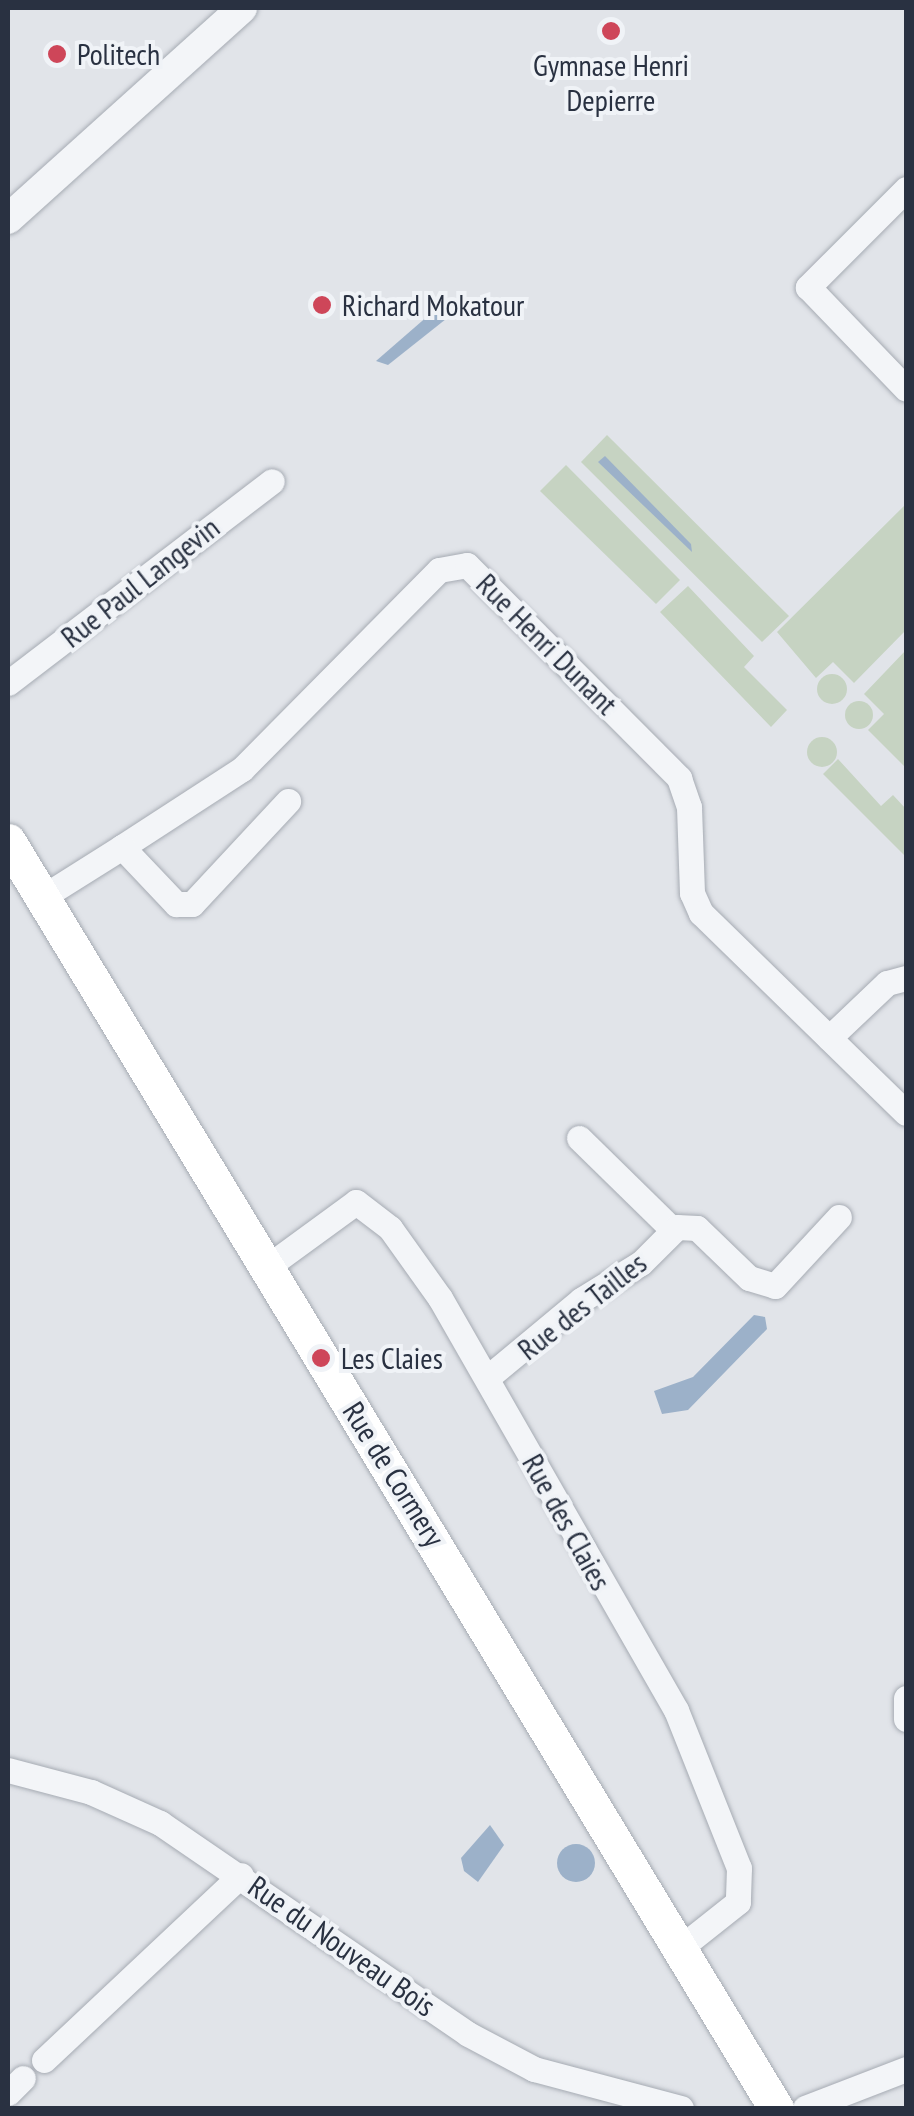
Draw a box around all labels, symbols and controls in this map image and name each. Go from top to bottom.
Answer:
marker: Gymnase Henri Depierre [600,20,622,42]
place label: Politech [77,36,160,72]
marker: Politech [46,43,68,65]
place label: Gymnase Henri Depierre [533,47,689,118]
place label: Richard Mokatour [342,287,524,323]
marker: Richard Mokatour [311,294,333,316]
street label: Rue Paul Langevin [54,509,226,655]
street label: Rue Henri Dunant [469,566,625,722]
street label: Rue des Tailles [510,1244,654,1368]
place label: Les Claies [341,1340,443,1376]
marker: Les Claies [310,1347,332,1369]
street label: Rue de Cormery [335,1395,453,1553]
street label: Rue des Claies [515,1448,619,1596]
street label: Rue du Nouveau Bois [242,1868,442,2024]

